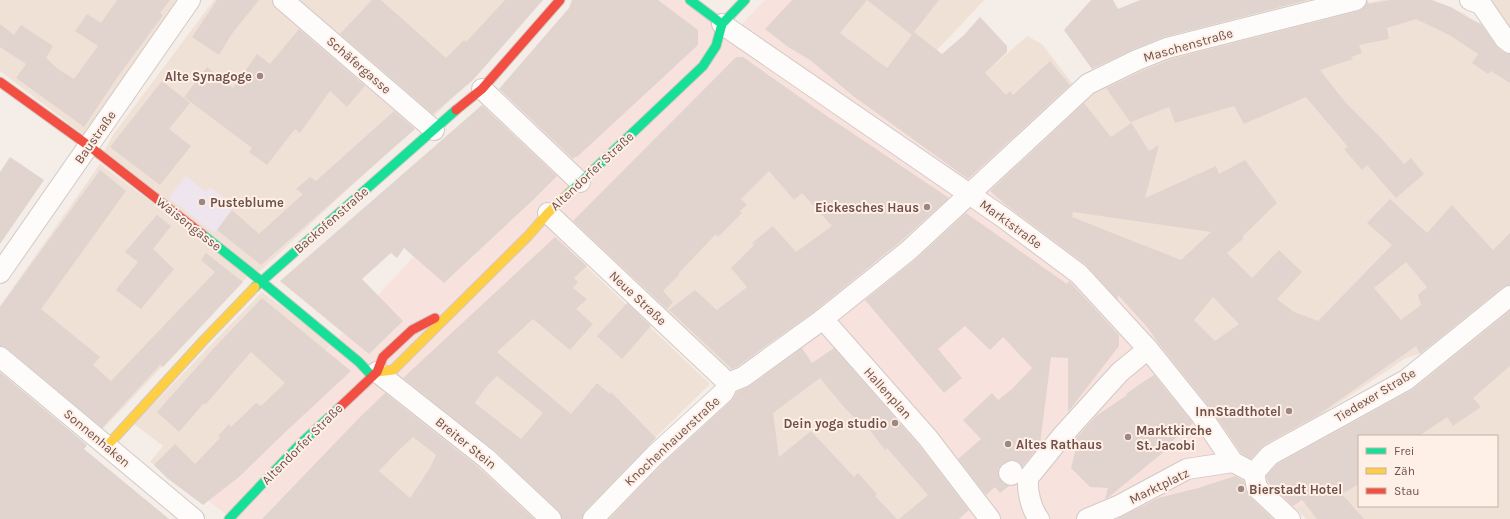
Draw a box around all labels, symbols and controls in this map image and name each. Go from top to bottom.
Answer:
street label: Maschenstraße [1142,25,1235,65]
street label: Schäfergasse [324,33,394,97]
place label: Alte Synagoge [165,69,252,84]
marker: Alte Synagoge [255,71,265,81]
street label: Baustraße [71,107,119,166]
street label: Altendorfer Straße [547,128,637,213]
street label: Backofenstraße [291,183,371,256]
street label: Waisengasse [153,194,225,254]
place label: Pusteblume [210,195,284,210]
street label: Marktstraße [977,196,1045,252]
marker: Pusteblume [197,197,207,207]
place label: Eickesches Haus [815,200,919,215]
marker: Eickesches Haus [922,202,932,212]
street label: Neue Straße [606,268,670,328]
street label: Hallenplan [861,364,915,422]
street label: Tiedexer Straße [1332,365,1418,425]
street label: Knochenhauerstraße [621,393,723,489]
street label: Altendorfer Straße [258,400,346,488]
place label: InnStadthotel [1195,404,1281,419]
street label: Sonnenhaken [61,406,133,470]
marker: InnStadthotel [1284,406,1294,416]
street label: Breiter Stein [433,414,499,472]
place label: Dein yoga studio [783,416,887,431]
marker: Dein yoga studio [890,418,900,428]
place label: Marktkirche St. Jacobi [1136,423,1212,453]
marker: Marktkirche St. Jacobi [1123,432,1133,442]
legend [1358,435,1498,507]
place label: Altes Rathaus [1016,437,1102,452]
marker: Altes Rathaus [1003,439,1013,449]
text: Frei [1394,444,1414,458]
text: Zäh [1394,464,1415,478]
street label: Marktplatz [1127,465,1191,507]
place label: Bierstadt Hotel [1249,482,1342,497]
marker: Bierstadt Hotel [1236,484,1246,494]
text: Stau [1394,484,1420,498]

